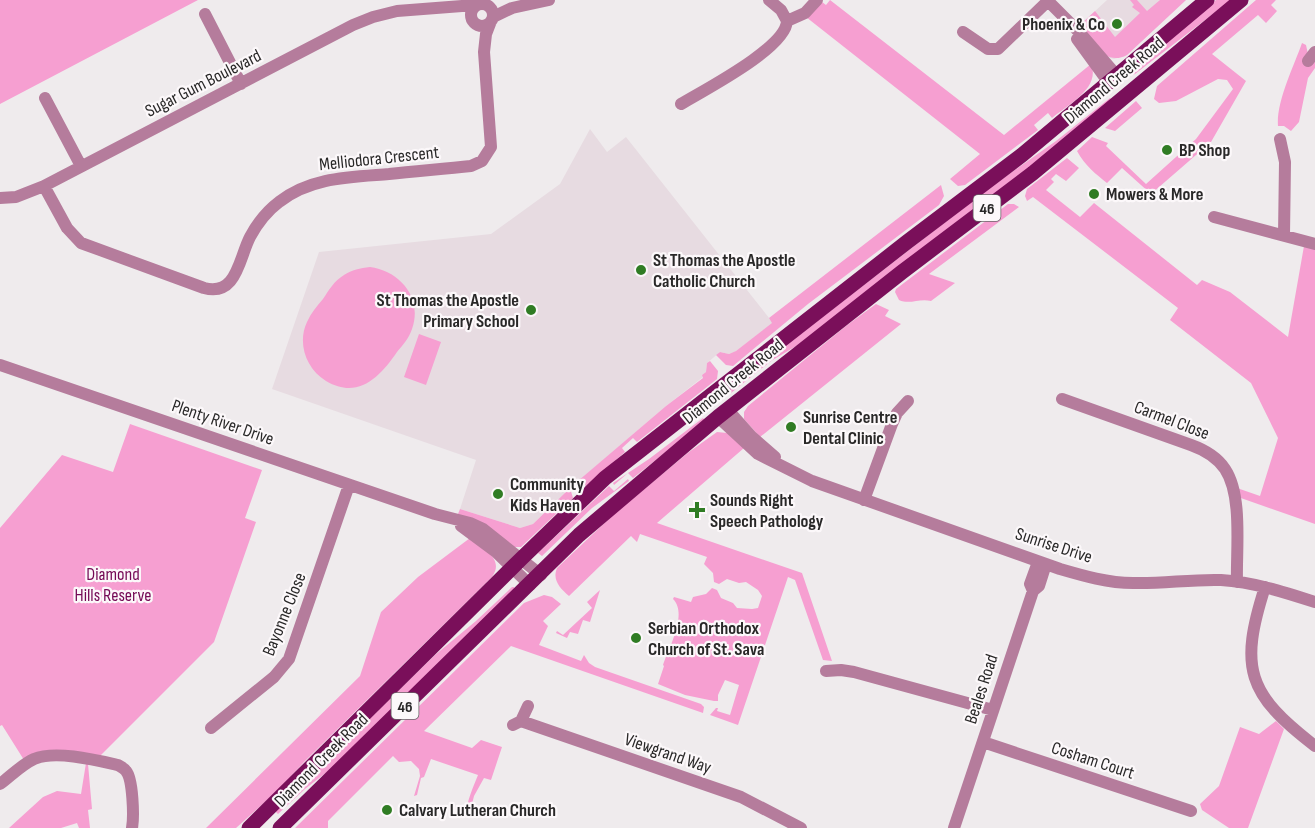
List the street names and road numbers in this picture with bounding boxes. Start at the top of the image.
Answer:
street label: Diamond Creek Road [1060,32,1169,128]
street label: Sugar Gum Boulevard [142,45,265,122]
street label: Melliodora Crescent [318,142,441,175]
road number: 46 [974,195,1000,221]
street label: Diamond Creek Road [679,334,788,429]
street label: Plenty River Drive [169,395,277,450]
street label: Carmel Close [1131,397,1212,444]
street label: Sunrise Drive [1013,523,1095,568]
street label: Bayonne Close [258,570,311,659]
street label: Beales Road [960,652,1003,727]
road number: 46 [392,693,418,719]
street label: Diamond Creek Road [270,709,373,812]
street label: Viewgrand Way [622,729,714,778]
street label: Cosham Court [1049,737,1137,784]

